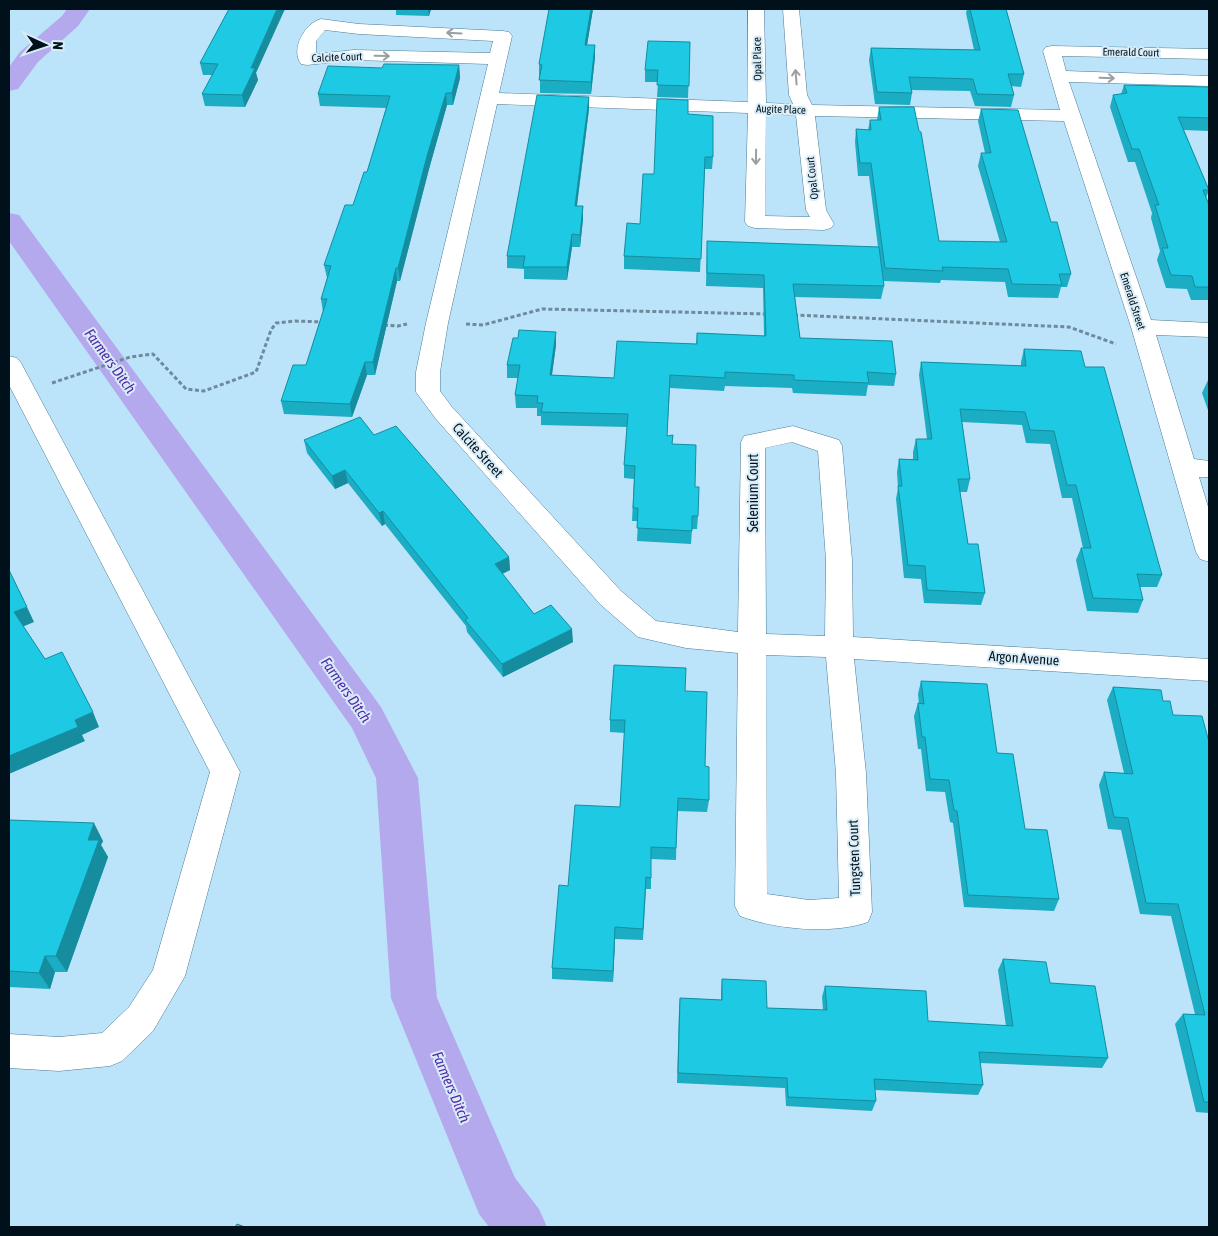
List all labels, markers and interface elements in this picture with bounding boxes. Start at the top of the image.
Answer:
north arrow [20,20,70,70]
one-way arrow [447,29,463,38]
street label: Opal Place [751,37,763,81]
text: N [50,41,66,50]
street label: Emerald Court [1102,46,1160,58]
street label: Calcite Court [311,50,363,64]
one-way arrow [374,51,390,61]
one-way arrow [792,70,801,86]
one-way arrow [1099,73,1115,82]
street label: Augite Place [756,102,806,116]
one-way arrow [751,148,761,165]
street label: Opal Court [804,156,820,200]
street label: Emerald Street [1118,271,1148,331]
water label: Farmers Ditch [81,325,139,396]
street label: Calcite Street [449,420,507,480]
street label: Selenium Court [745,454,761,532]
street label: Argon Avenue [988,648,1060,668]
water label: Farmers Ditch [318,654,375,725]
street label: Tungsten Court [845,819,863,897]
water label: Farmers Ditch [429,1049,474,1125]

